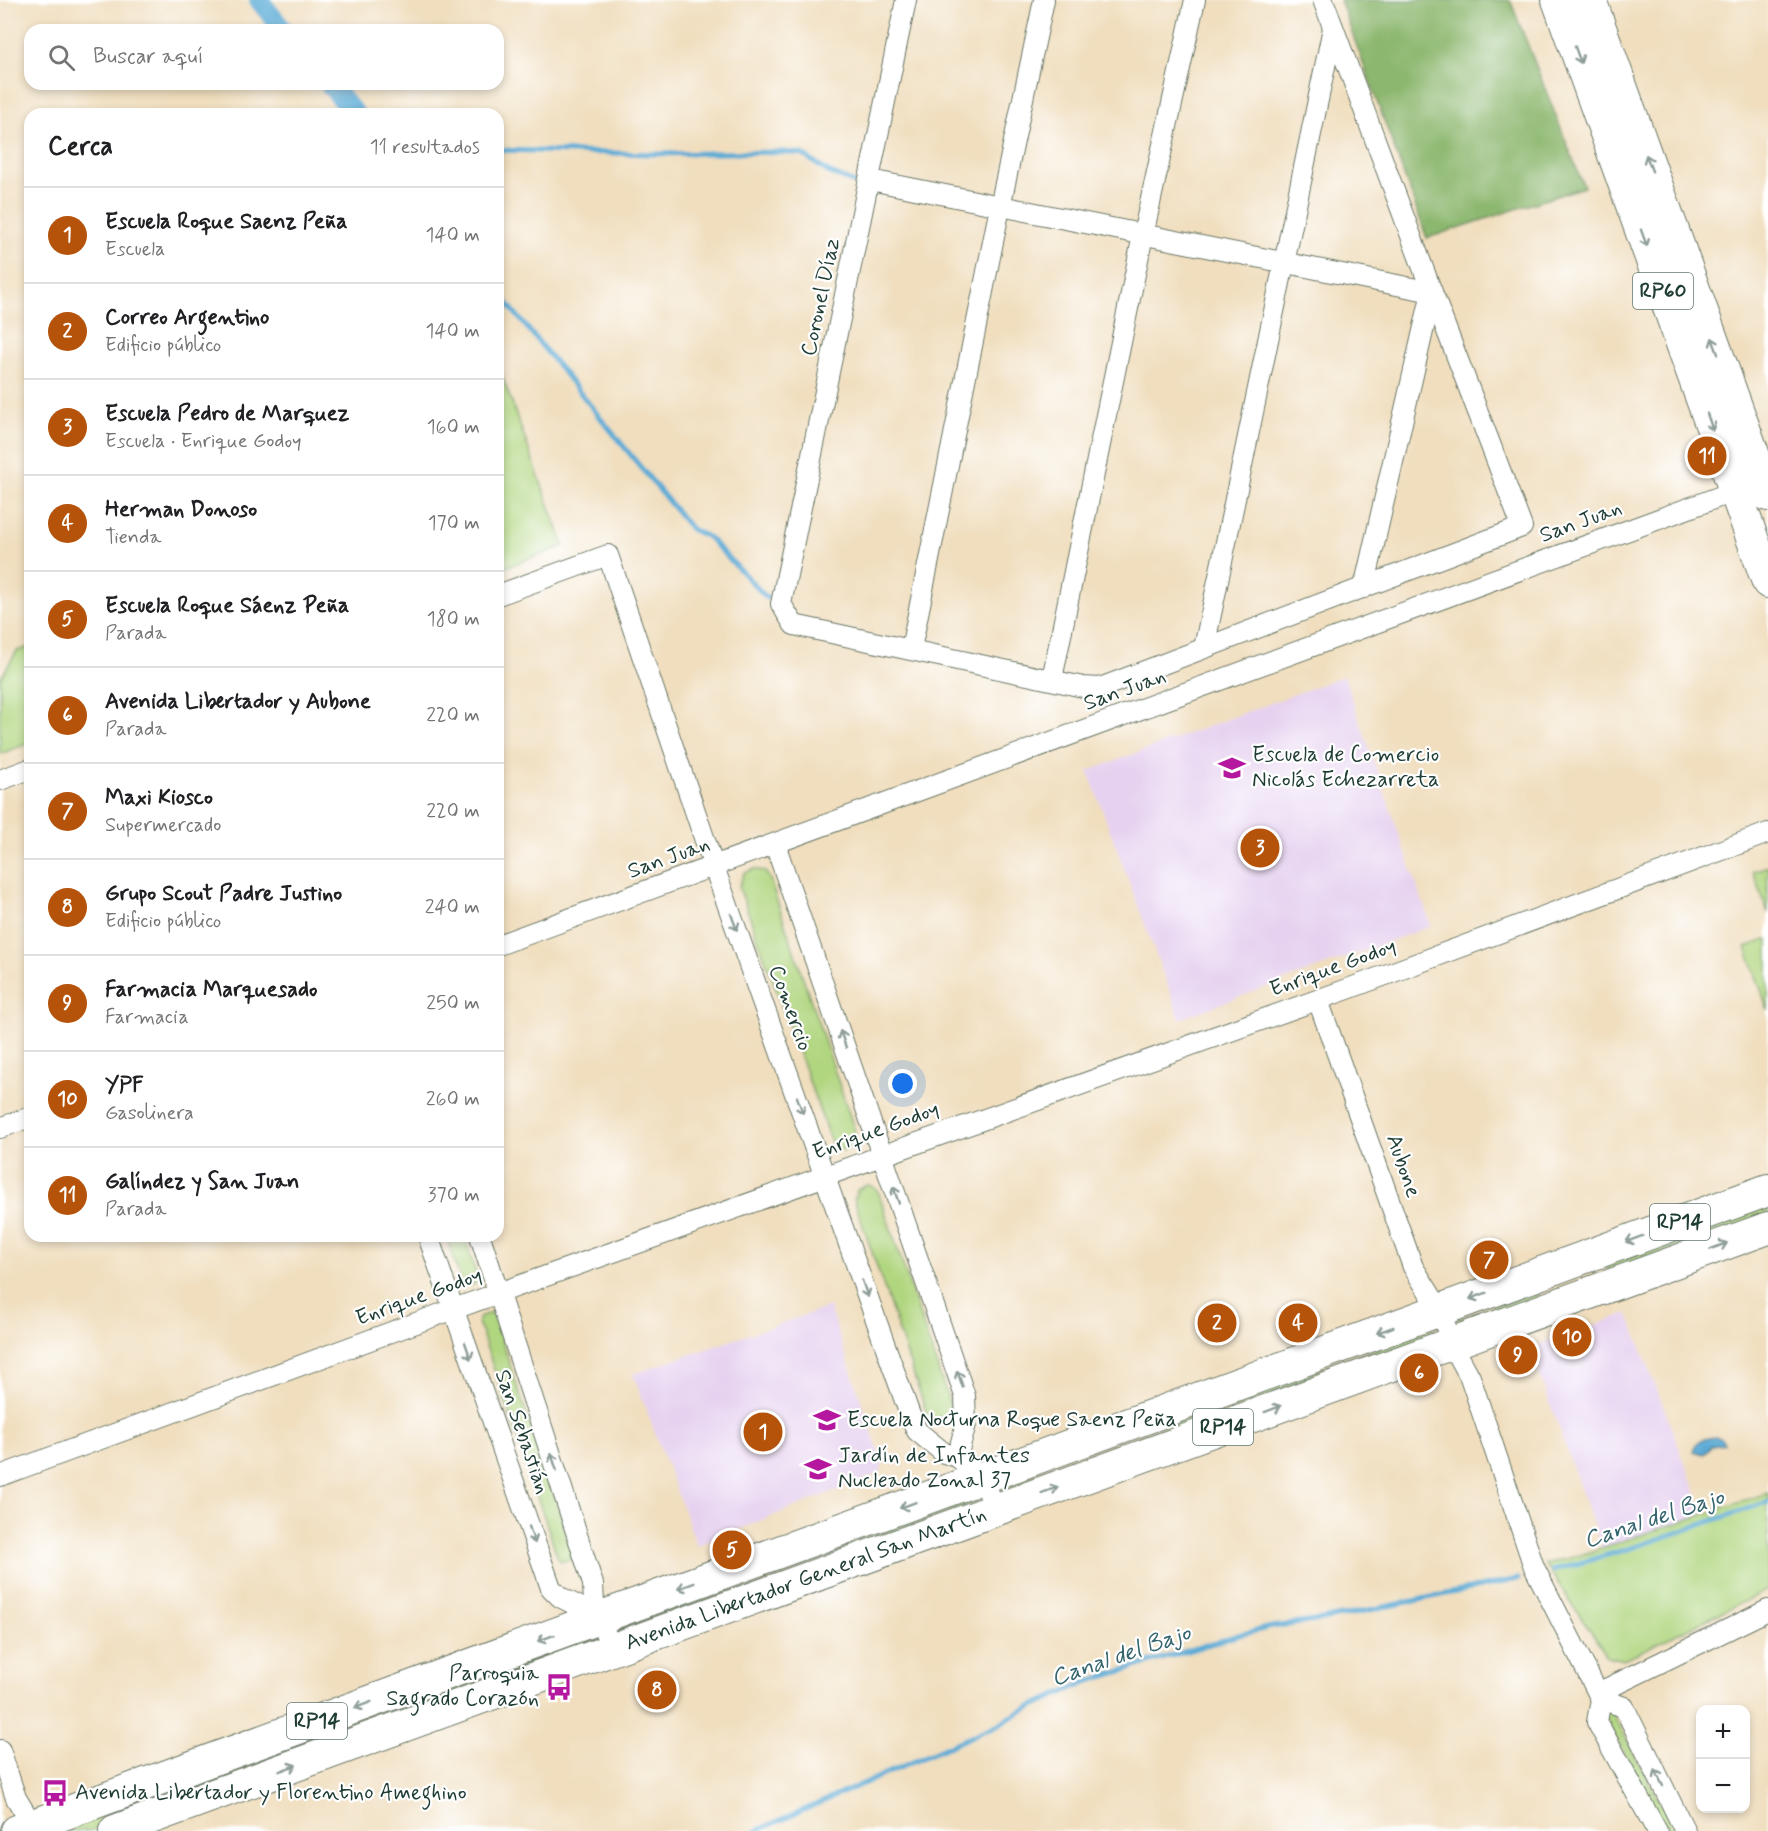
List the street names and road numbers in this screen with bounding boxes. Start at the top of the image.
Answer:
street label: Coronel Díaz [795,235,847,359]
road number: RP60 [1633,273,1693,309]
street label: San Juan [1536,494,1626,550]
street label: San Juan [1080,662,1170,718]
street label: San Juan [624,830,714,886]
street label: Enrique Godoy [1266,932,1400,1004]
street label: Comercio [762,961,818,1055]
street label: Enrique Godoy [809,1095,943,1167]
street label: Aubone [1379,1131,1427,1201]
road number: RP14 [1650,1204,1710,1240]
street label: Enrique Godoy [352,1261,486,1333]
street label: San Sebastián [488,1366,556,1498]
road number: RP14 [1193,1409,1253,1445]
street label: Avenida Libertador General San Martín [622,1500,990,1658]
road number: RP14 [287,1703,347,1739]

